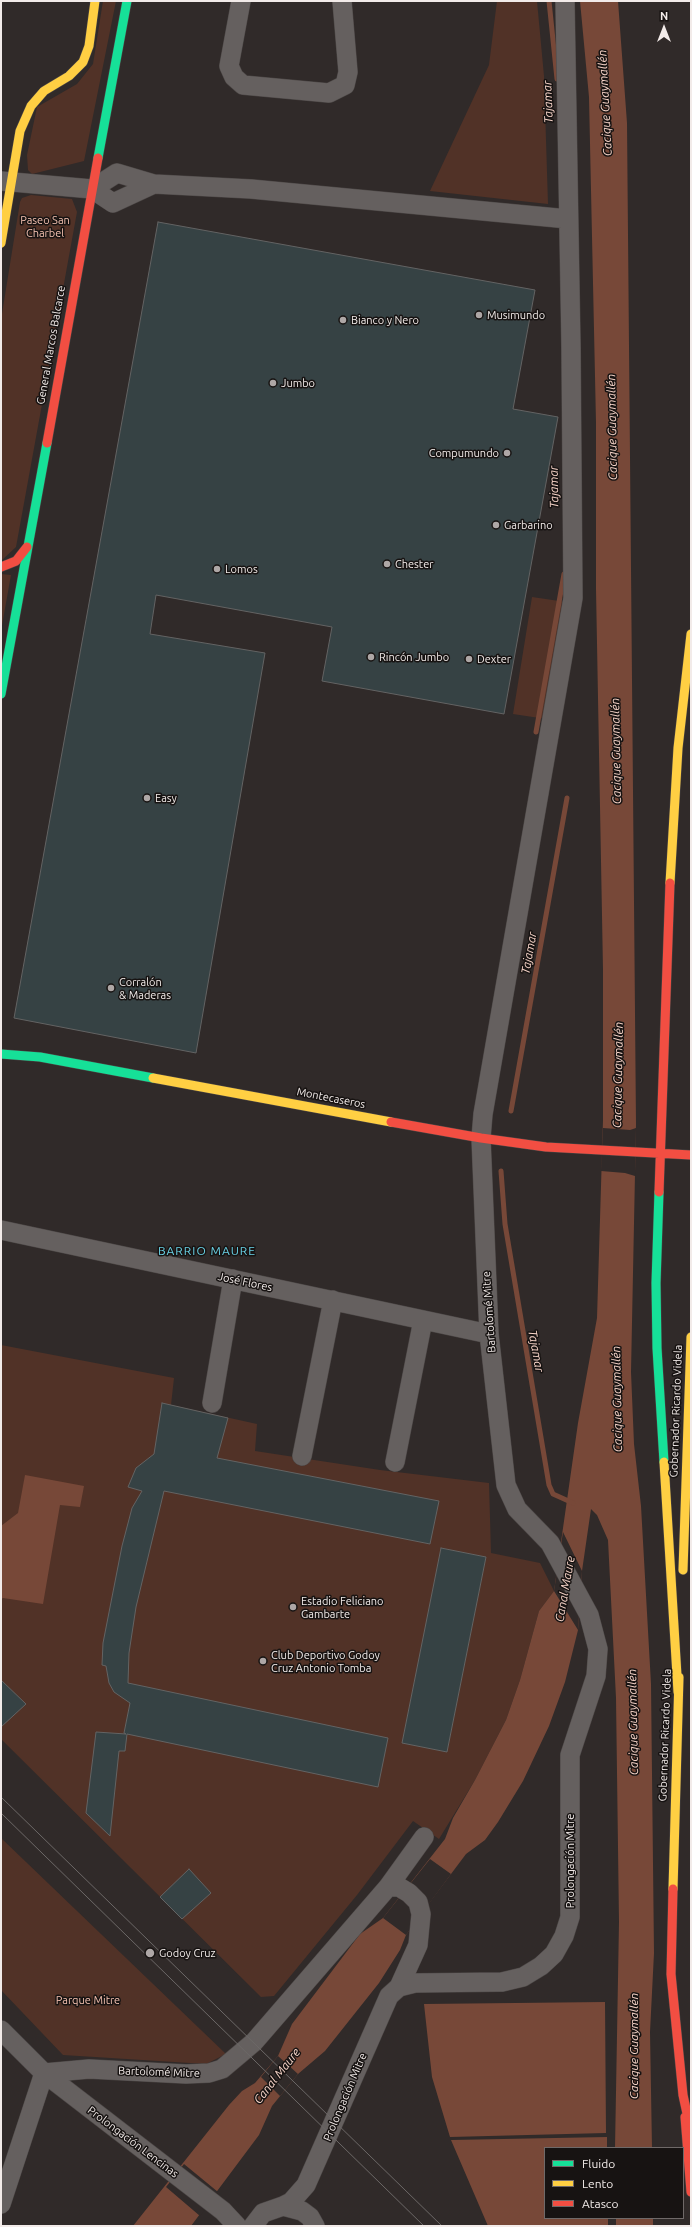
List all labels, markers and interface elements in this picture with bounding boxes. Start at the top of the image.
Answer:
north arrow [644,8,684,48]
text: N [660,10,668,22]
water label: Cacique Guaymallén [595,49,615,157]
water label: Tajamar [540,80,556,124]
park label: Paseo San Charbel [20,213,70,239]
street label: General Marcos Balcarce [34,284,68,406]
place label: Musimundo [487,308,545,322]
marker: Musimundo [474,310,484,320]
place label: Bianco y Nero [351,313,419,327]
marker: Bianco y Nero [338,315,348,325]
water label: Cacique Guaymallén [604,374,620,480]
place label: Jumbo [281,376,315,390]
marker: Jumbo [268,378,278,388]
place label: Compumundo [429,446,499,460]
marker: Compumundo [502,448,512,458]
water label: Tajamar [546,465,562,509]
place label: Garbarino [504,518,553,532]
marker: Garbarino [491,520,501,530]
place label: Chester [395,557,433,571]
marker: Chester [382,559,392,569]
place label: Lomos [225,562,258,576]
marker: Lomos [212,564,222,574]
place label: Rincón Jumbo [379,650,449,664]
marker: Rincón Jumbo [366,652,376,662]
place label: Dexter [477,652,511,666]
marker: Dexter [464,654,474,664]
water label: Cacique Guaymallén [608,698,624,804]
place label: Easy [155,791,177,805]
marker: Easy [142,793,152,803]
water label: Tajamar [518,931,540,975]
place label: Corralón & Maderas [119,975,171,1001]
marker: Corralón & Maderas [106,983,116,993]
water label: Cacique Guaymallén [610,1022,626,1128]
street label: Montecaseros [296,1085,366,1111]
district label: BARRIO MAURE [158,1244,256,1258]
street label: José Flores [217,1270,273,1294]
street label: Bartolomé Mitre [480,1271,498,1353]
water label: Tajamar [525,1329,547,1373]
street label: Gobernador Ricardo Videla [667,1344,685,1478]
water label: Cacique Guaymallén [609,1346,625,1452]
water label: Canal Maure [552,1555,578,1623]
place label: Estadio Feliciano Gambarte [301,1594,384,1620]
marker: Estadio Feliciano Gambarte [288,1602,298,1612]
place label: Club Deportivo Godoy Cruz Antonio Tomba [271,1648,380,1674]
marker: Club Deportivo Godoy Cruz Antonio Tomba [258,1656,268,1666]
street label: Gobernador Ricardo Videla [656,1668,674,1802]
water label: Cacique Guaymallén [625,1669,641,1775]
street label: Prolongación Mitre [563,1814,577,1908]
place label: Godoy Cruz [159,1946,216,1960]
marker: Godoy Cruz [144,1947,156,1959]
park label: Parque Mitre [56,1993,120,2007]
water label: Cacique Guaymallén [627,1993,641,2099]
water label: Canal Maure [251,2045,303,2107]
street label: Prolongación Mitre [320,2051,370,2143]
street label: Bartolomé Mitre [118,2064,200,2080]
street label: Prolongación Lencinas [85,2104,181,2180]
legend [544,2147,684,2219]
text: Fluido [582,2157,615,2170]
text: Lento [582,2177,613,2190]
text: Atasco [582,2197,618,2210]

